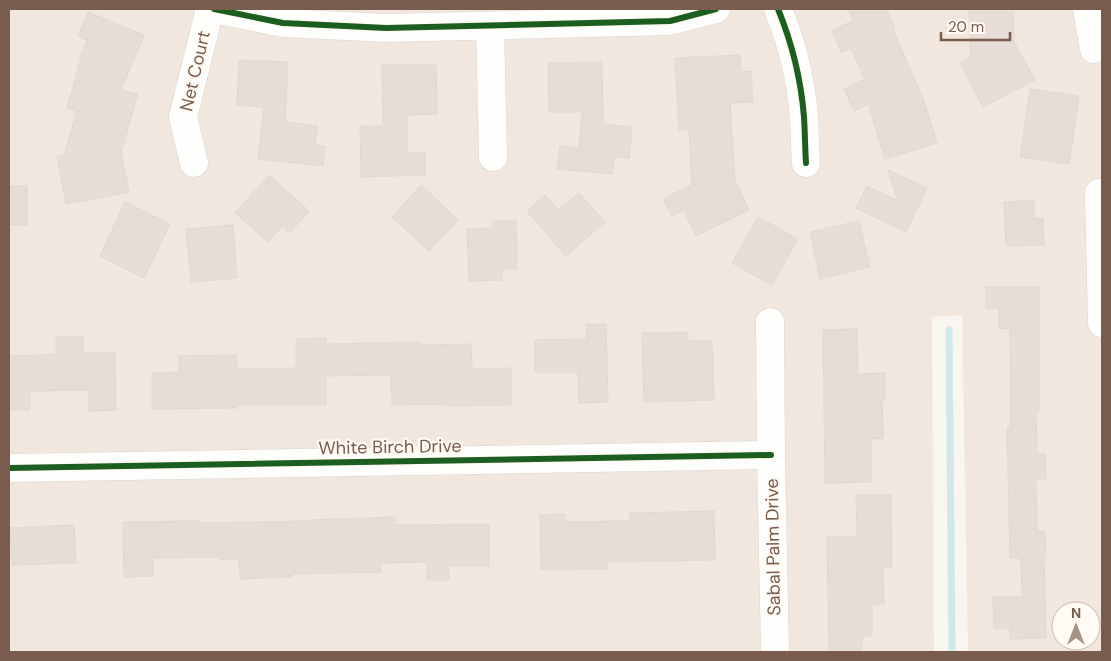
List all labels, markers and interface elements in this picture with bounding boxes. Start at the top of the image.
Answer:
scale bar [941,10,1010,42]
text: 20 m [948,17,984,37]
street label: Net Court [174,28,216,114]
street label: White Birch Drive [318,434,462,460]
street label: Sabal Palm Drive [760,478,786,616]
north arrow [1051,601,1101,651]
text: N [1071,604,1081,622]

